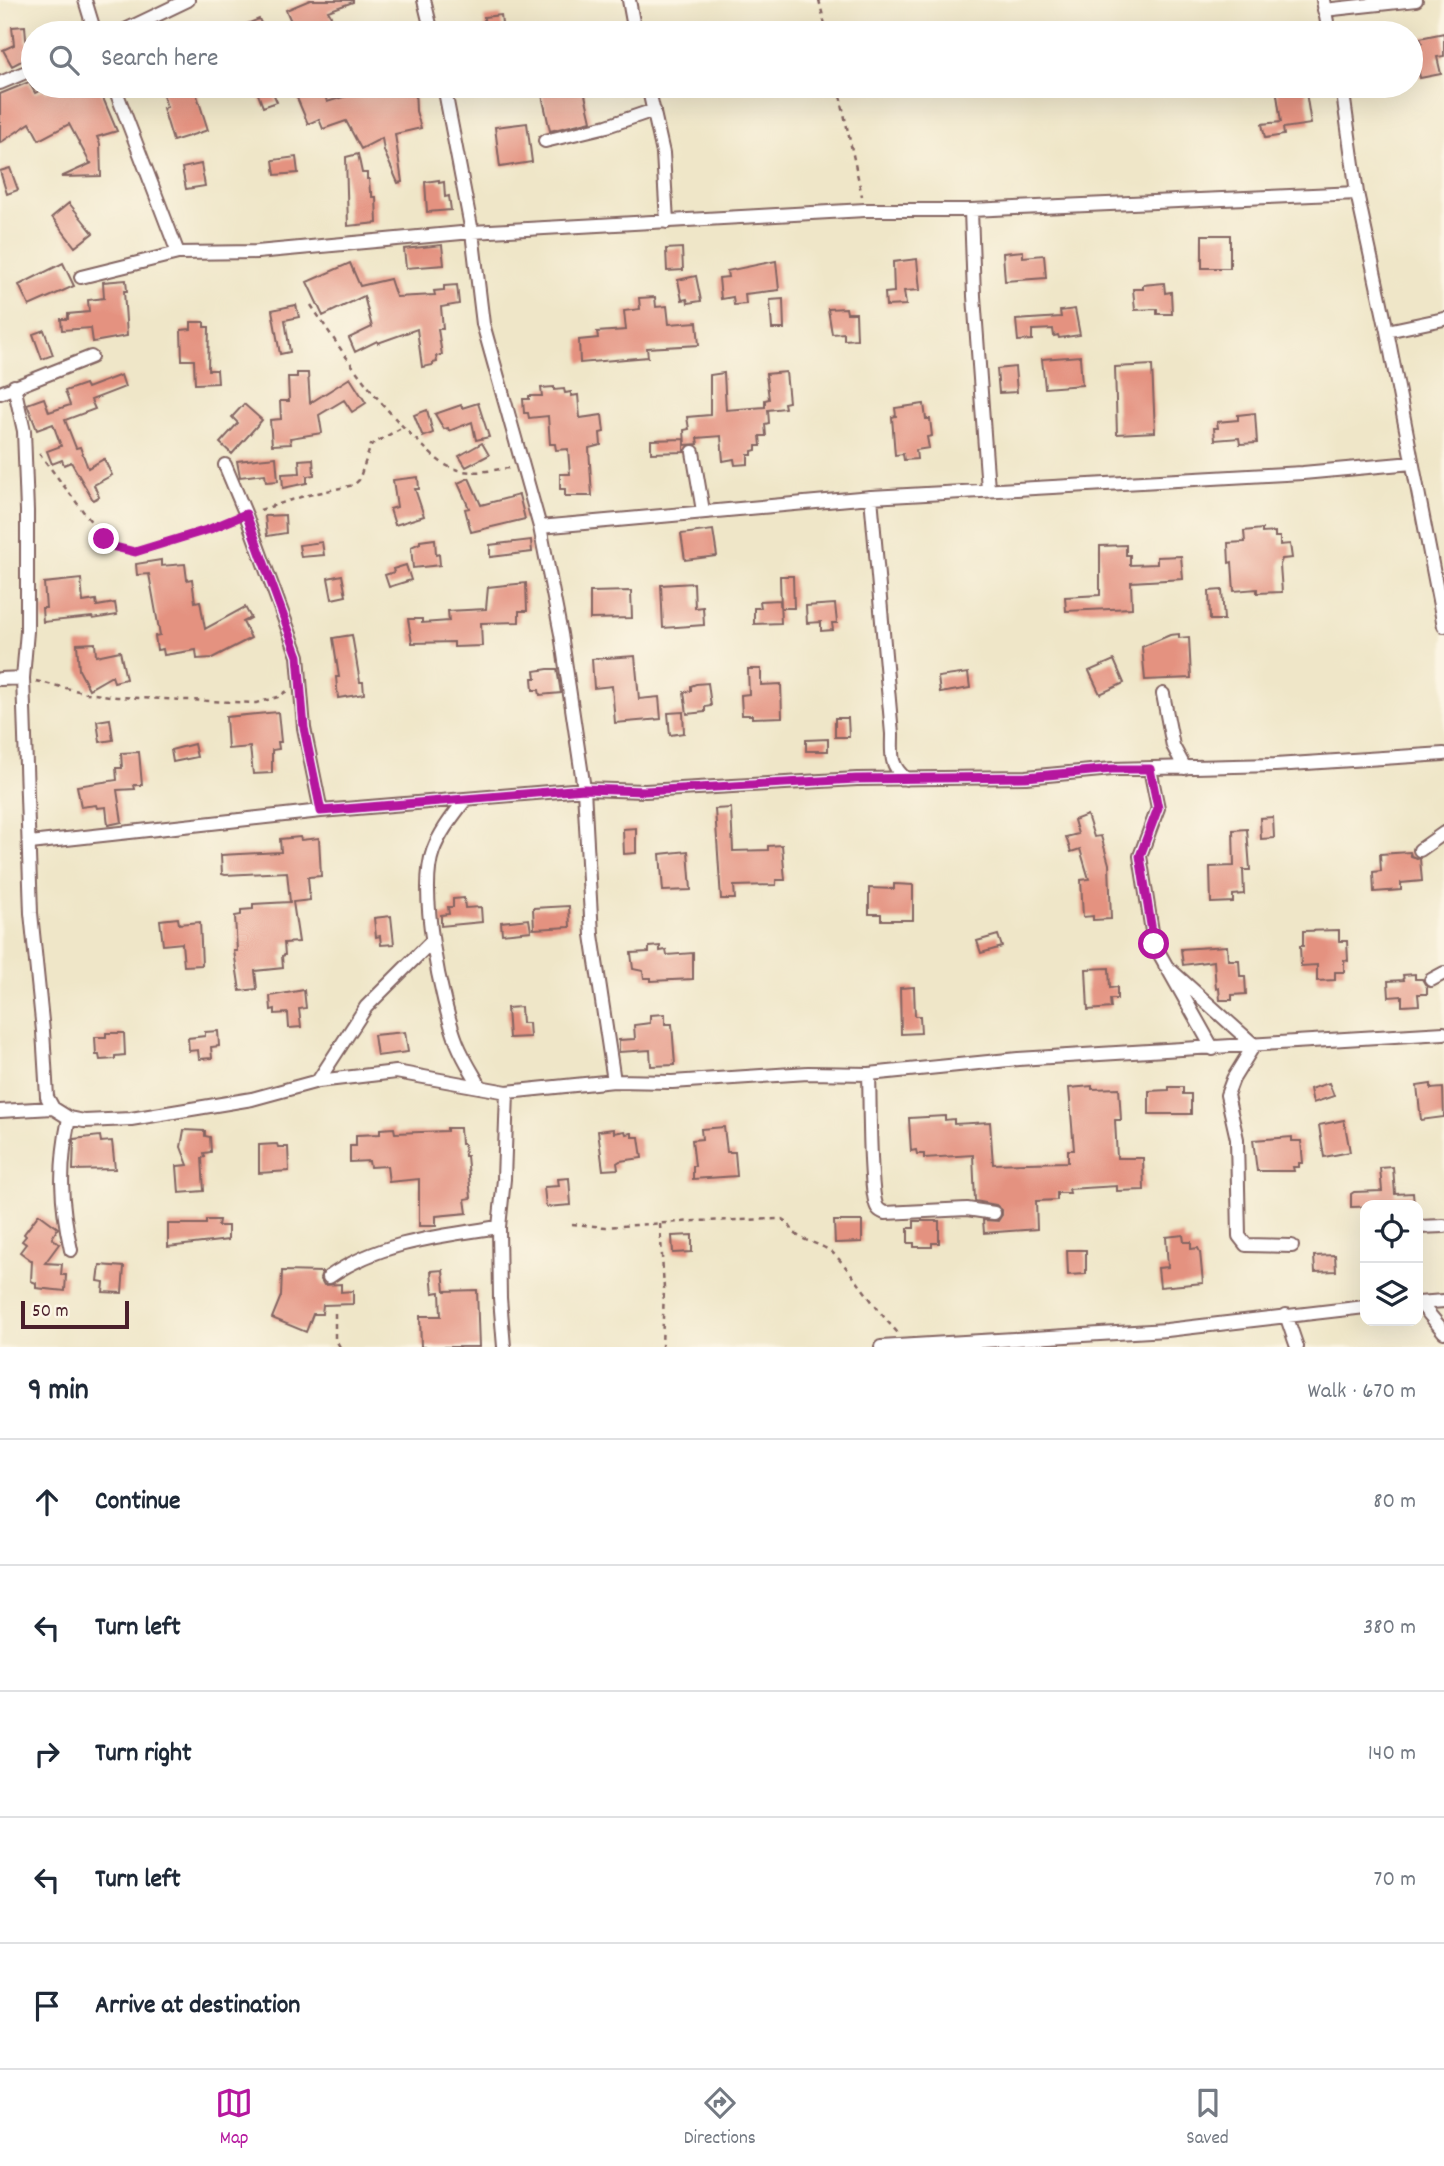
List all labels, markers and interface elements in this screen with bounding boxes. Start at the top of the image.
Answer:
search box [21,21,1423,98]
icon: search [45,41,83,79]
text: Search here [101,41,219,78]
route end [88,523,119,554]
route start [1138,928,1169,959]
map controls [1360,1200,1423,1326]
button: locate [1360,1200,1423,1263]
button: layers [1360,1263,1423,1326]
scale bar [21,1298,130,1330]
text: 50 m [32,1299,69,1326]
text: 9 min [28,1371,89,1414]
text: Walk · 670 m [1308,1376,1416,1409]
icon: ahead [28,1483,66,1521]
text: Continue [95,1484,180,1521]
text: 80 m [1373,1486,1416,1519]
icon: left [28,1609,66,1647]
text: Turn left [95,1610,181,1647]
text: 380 m [1363,1612,1416,1645]
icon: right [28,1735,66,1773]
text: Turn right [95,1736,192,1773]
text: 140 m [1368,1738,1416,1771]
icon: left [28,1861,66,1899]
text: Turn left [95,1862,181,1899]
text: 70 m [1374,1864,1416,1897]
icon: arrive [28,1987,66,2025]
text: Arrive at destination [95,1988,300,2025]
tab: Map [215,2084,253,2153]
tab: Directions [684,2084,756,2153]
tab: Saved [1186,2084,1229,2153]

